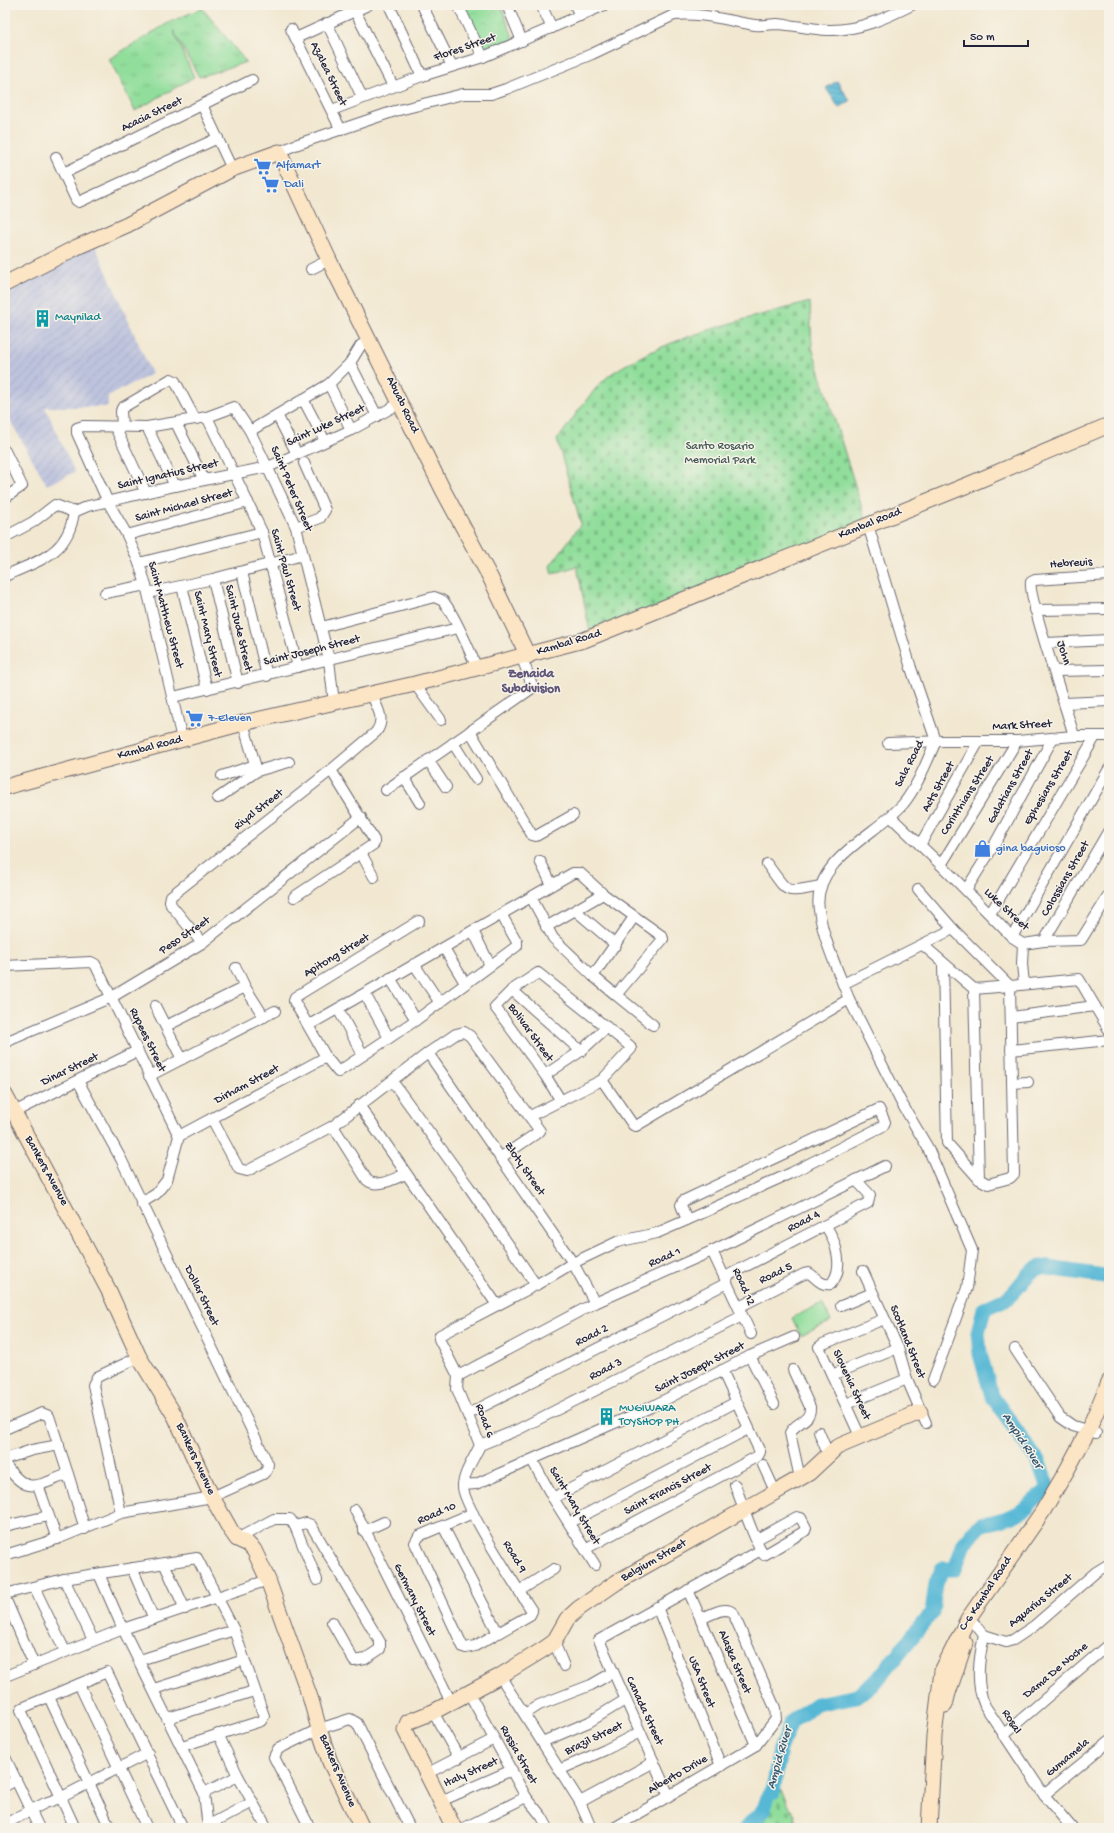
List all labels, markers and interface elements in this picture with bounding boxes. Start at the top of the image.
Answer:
scale bar [964,22,1028,48]
street label: Flores Street [431,30,499,65]
text: 50 m [970,31,995,45]
street label: Azalea Street [307,40,350,109]
street label: Acacia Street [119,94,186,136]
supermarket icon: Alfamart [253,156,273,176]
place label: Alfamart [276,159,321,173]
supermarket icon: Dali [261,175,281,195]
place label: Dali [283,178,304,192]
building icon: Maynilad [32,308,52,328]
place label: Maynilad [55,311,102,325]
street label: Abuab Road [382,374,422,436]
street label: Saint Luke Street [285,401,368,450]
park label: Santo Rosario Memorial Park [684,440,757,468]
street label: Saint Peter Street [267,444,316,535]
street label: Saint Ignatius Street [116,456,221,493]
street label: Saint Michael Street [134,486,235,526]
street label: Kambal Road [837,505,904,543]
street label: Saint Paul Street [267,527,304,614]
street label: Hebreuis [1049,555,1093,572]
street label: Saint Matthew Street [144,560,186,671]
street label: Saint Jude Street [221,583,255,674]
street label: Saint Mary Street [190,589,225,680]
street label: Kambal Road [535,626,604,659]
street label: Saint Joseph Street [262,632,363,670]
street label: John [1053,639,1073,667]
district label: Zenaida Subdivision [502,667,561,697]
supermarket icon: 7-Eleven [185,709,205,729]
place label: 7-Eleven [207,712,252,726]
street label: Mark Street [992,717,1053,735]
street label: Kambal Road [116,732,185,763]
street label: Sala Road [892,737,928,790]
street label: Galatians Street [985,747,1038,827]
street label: Ephesians Street [1021,747,1077,828]
street label: Corinthians Street [938,753,999,838]
street label: Acts Street [919,758,959,815]
street label: Riyal Street [231,786,287,834]
street label: Colossians Street [1039,838,1094,919]
shop icon: gina baguioso [973,839,993,859]
place label: gina baguioso [996,842,1066,856]
street label: Luke Street [981,886,1032,935]
street label: Peso Street [156,913,214,959]
street label: Apitong Street [302,930,373,981]
street label: Bolivar Street [504,1000,556,1066]
street label: Rupees Street [125,1006,169,1075]
street label: Dinar Street [38,1050,102,1090]
street label: Dirham Street [211,1062,283,1108]
street label: Bankers Avenue [21,1133,71,1209]
street label: Zloty Street [500,1139,548,1199]
street label: Road 4 [785,1208,823,1236]
street label: Road 1 [647,1245,683,1271]
street label: Road 5 [757,1260,795,1288]
street label: Dollar Street [180,1263,222,1329]
street label: Road 12 [729,1266,758,1308]
street label: Scotland Street [886,1303,928,1382]
street label: Road 2 [573,1322,611,1350]
street label: Saint Joseph Street [653,1339,748,1397]
street label: Slovenia Street [829,1348,874,1423]
street label: Road 3 [587,1356,625,1384]
street label: Road 6 [471,1402,497,1441]
place label: MUGIWARA TOYSHOP PH [618,1402,679,1430]
building icon: MUGIWARA TOYSHOP PH [596,1406,616,1426]
water label: Ampid River [998,1410,1047,1474]
street label: Bankers Avenue [172,1420,218,1498]
street label: Saint Francis Street [622,1461,715,1519]
street label: Saint Mary Street [545,1465,603,1548]
street label: Road 10 [416,1500,459,1528]
street label: Belgium Street [618,1536,690,1586]
street label: Road 9 [499,1538,529,1576]
street label: C-6 Kambal Road [957,1553,1016,1634]
street label: Germany Street [390,1561,439,1640]
street label: Aquarius Street [1006,1570,1077,1631]
street label: Alaska Street [714,1628,754,1697]
street label: Dama De Noche [1020,1639,1092,1703]
street label: USA Street [684,1654,718,1711]
street label: Canada Street [622,1674,666,1749]
street label: Rosal [998,1707,1024,1737]
street label: Brazil Street [562,1719,626,1759]
street label: Russia Street [496,1723,540,1788]
water label: Ampid River [764,1723,797,1791]
street label: Bankers Avenue [315,1732,359,1810]
street label: Gumamela [1043,1736,1093,1780]
street label: Alberto Drive [646,1752,711,1798]
street label: Italy Street [442,1754,501,1791]

